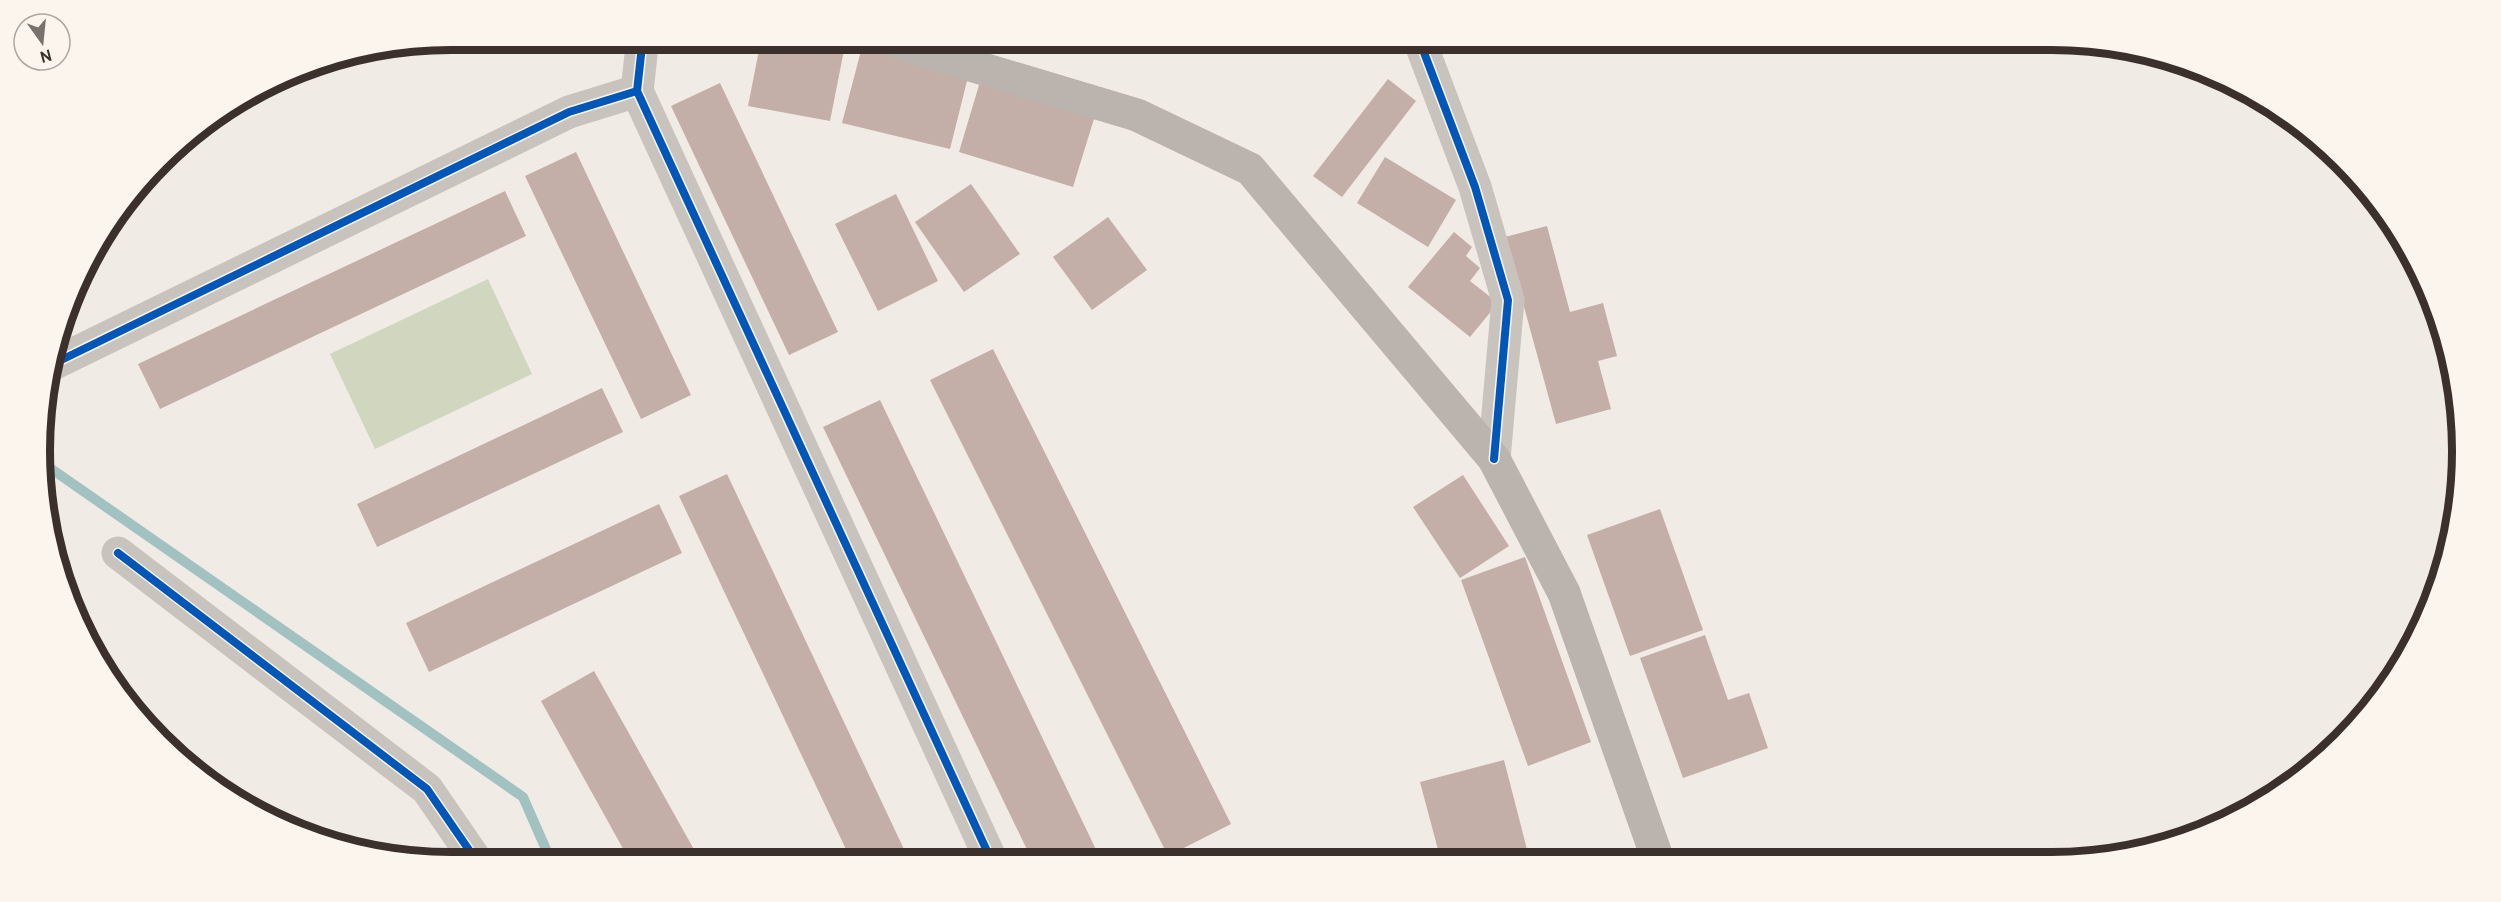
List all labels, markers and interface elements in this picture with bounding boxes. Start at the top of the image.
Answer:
north arrow [12,12,72,72]
text: N [37,43,54,66]

